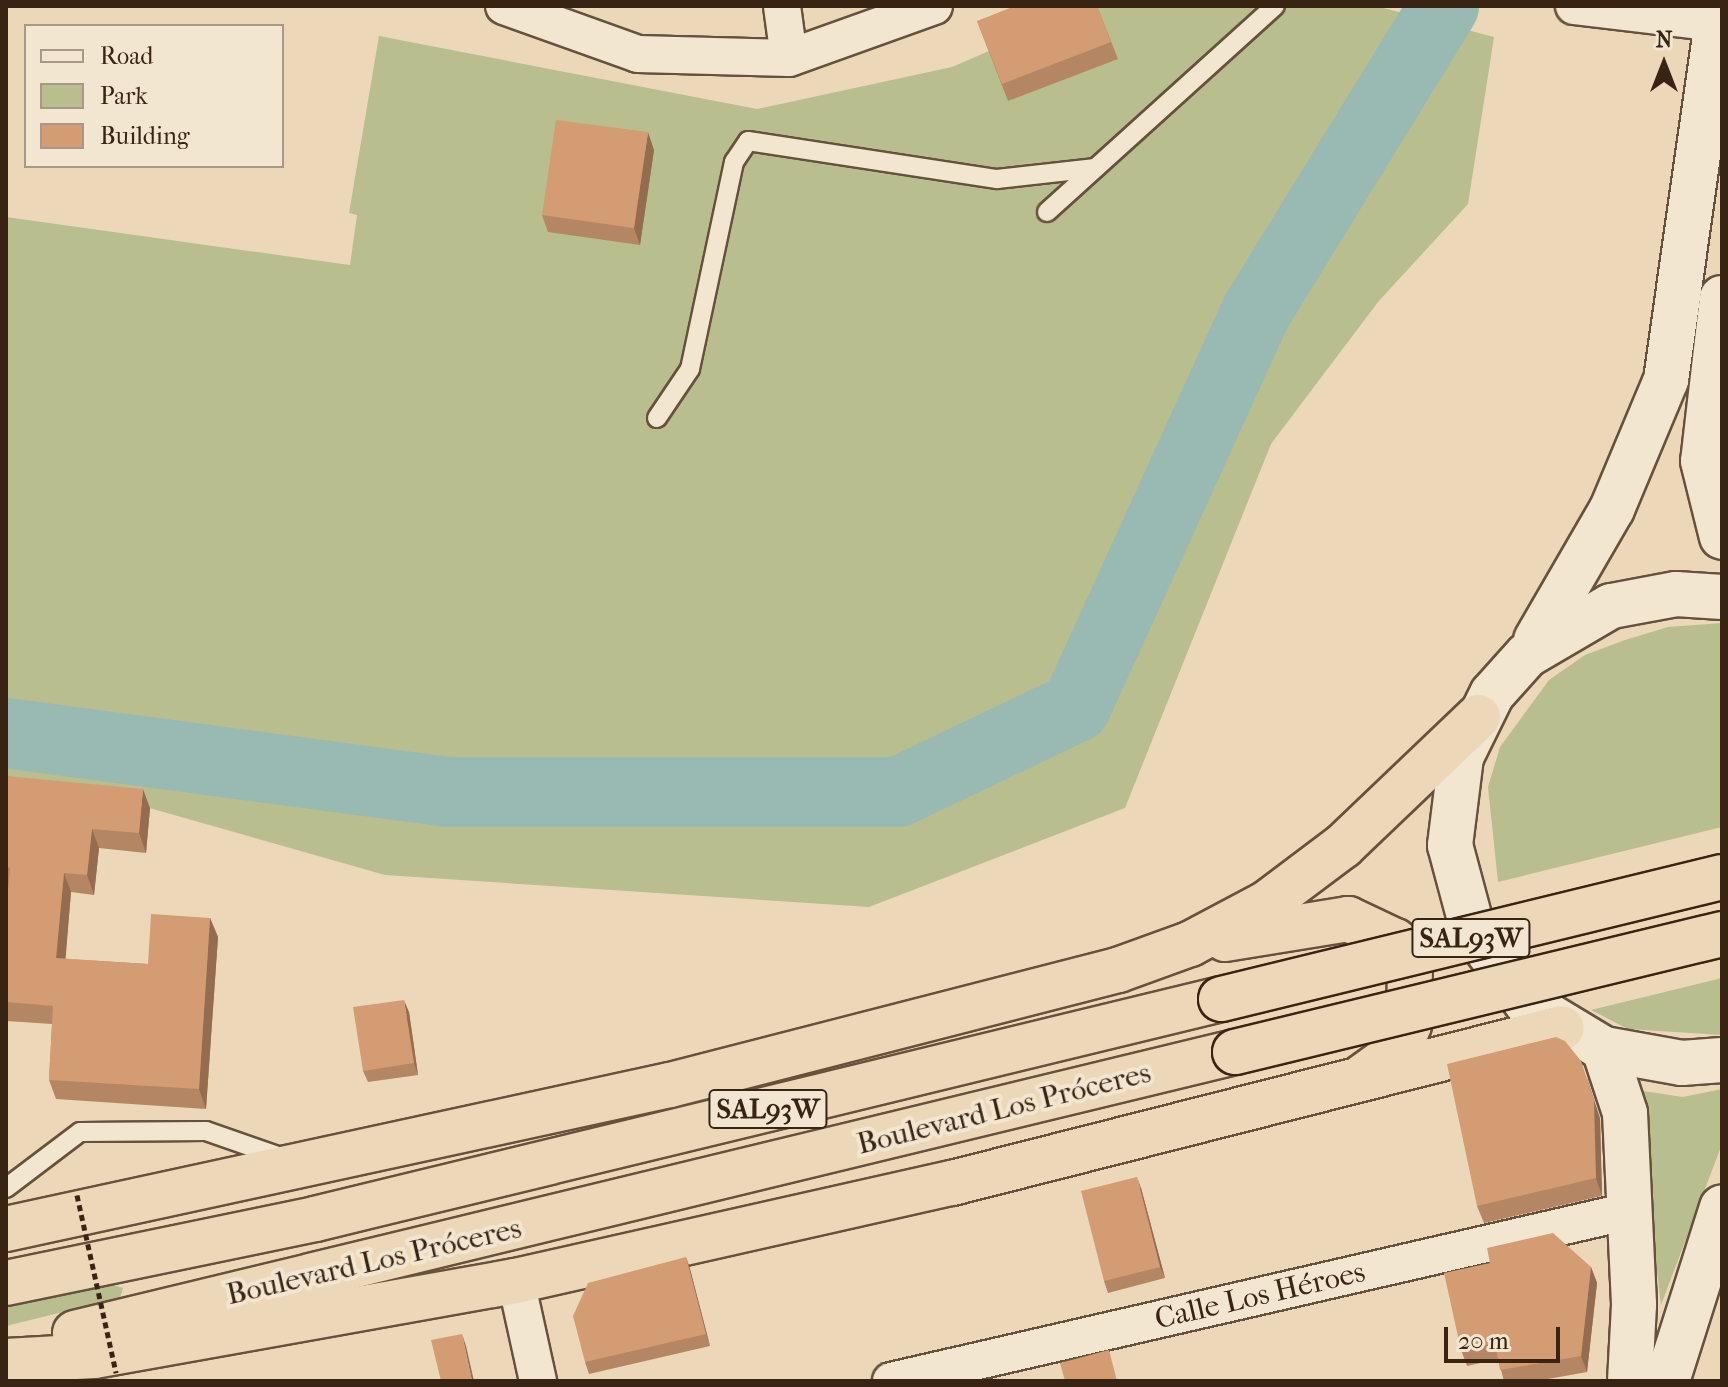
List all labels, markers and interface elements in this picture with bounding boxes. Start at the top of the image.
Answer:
legend [24,24,284,168]
north arrow [1624,24,1704,104]
text: N [1656,27,1672,53]
text: Road [100,42,153,70]
text: Park [100,82,148,110]
text: Building [100,122,190,150]
road number: SAL93W [1411,914,1531,962]
street label: Boulevard Los Próceres [854,1055,1154,1163]
road number: SAL93W [708,1085,828,1133]
street label: Boulevard Los Próceres [223,1211,525,1313]
street label: Calle Los Héroes [1151,1254,1369,1338]
scale bar [1448,1311,1564,1361]
text: 20 m [1458,1327,1509,1355]

